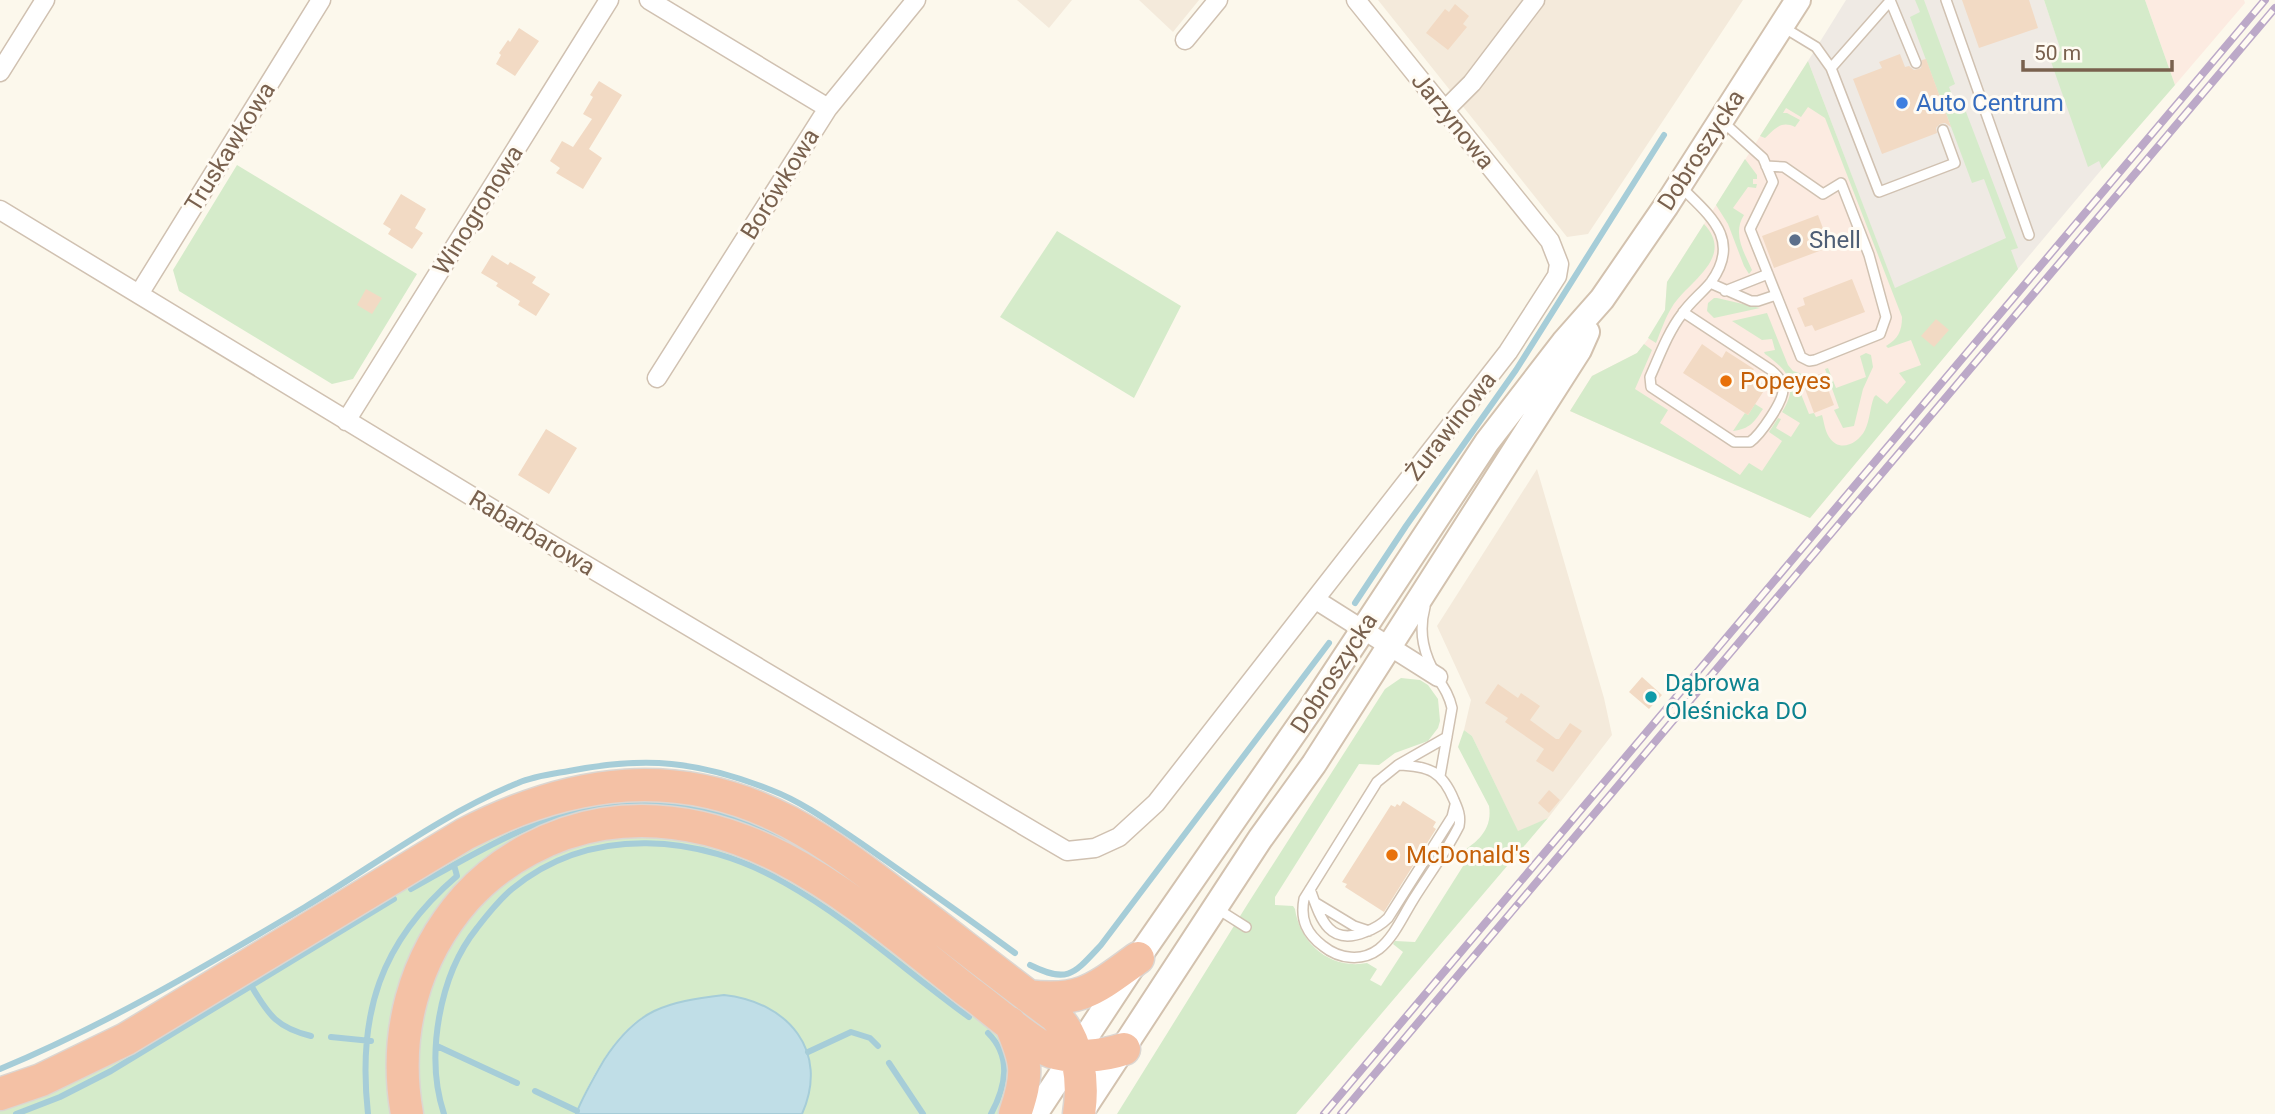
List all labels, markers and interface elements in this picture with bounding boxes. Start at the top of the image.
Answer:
scale bar [2023,28,2172,72]
text: 50 m [2034,41,2081,65]
street label: Jarzynowa [1406,67,1500,175]
street label: Truskawkowa [179,77,281,217]
street label: Dobroszycka [1652,85,1750,215]
place label: Auto Centrum [1916,89,2064,117]
marker: Auto Centrum [1894,95,1910,111]
street label: Borówkowa [735,123,825,245]
street label: Winogronowa [427,140,529,280]
place label: Shell [1809,226,1861,254]
marker: Shell [1787,232,1803,248]
street label: Żurawinowa [1400,366,1502,486]
place label: Popeyes [1740,367,1831,395]
marker: Popeyes [1718,373,1734,389]
street label: Rabarbarowa [464,485,600,581]
street label: Dobroszycka [1285,608,1383,738]
place label: Dąbrowa Oleśnicka DO [1665,669,1808,725]
marker: Dąbrowa Oleśnicka DO [1643,689,1659,705]
place label: McDonald's [1406,841,1530,869]
marker: McDonald's [1384,847,1400,863]

